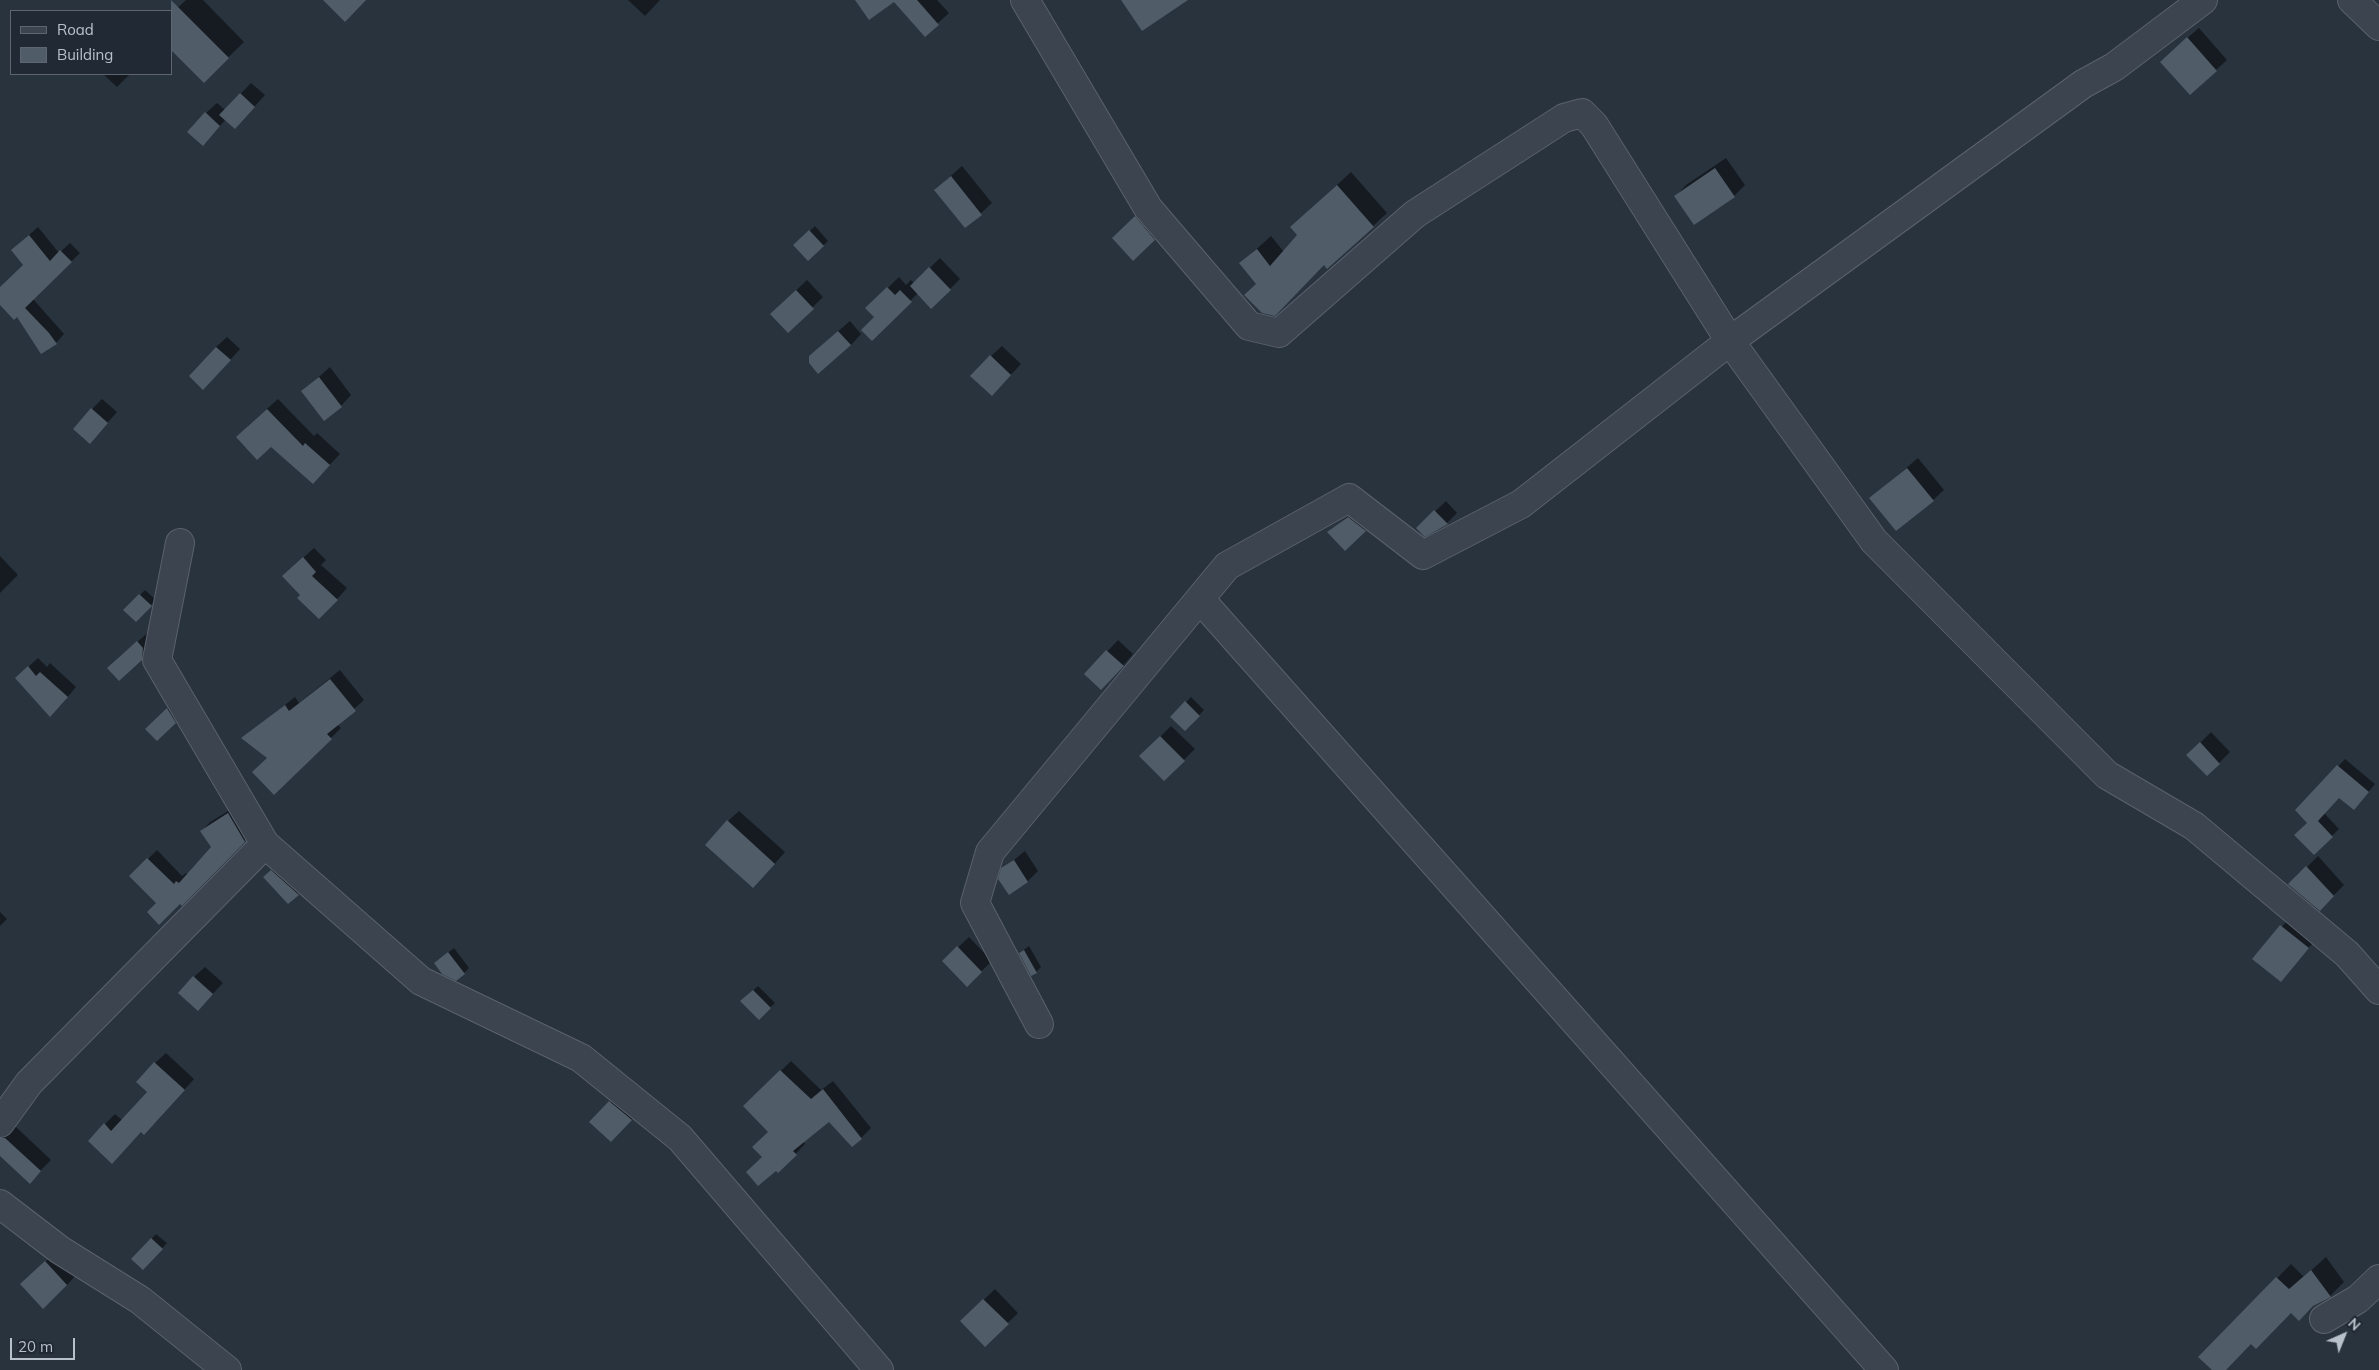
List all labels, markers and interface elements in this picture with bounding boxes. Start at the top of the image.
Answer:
legend [10,10,172,75]
text: Road [57,20,94,39]
text: Building [57,45,113,64]
north arrow [2319,1310,2369,1360]
text: N [2344,1314,2364,1334]
scale bar [12,1328,78,1360]
text: 20 m [18,1337,53,1356]

